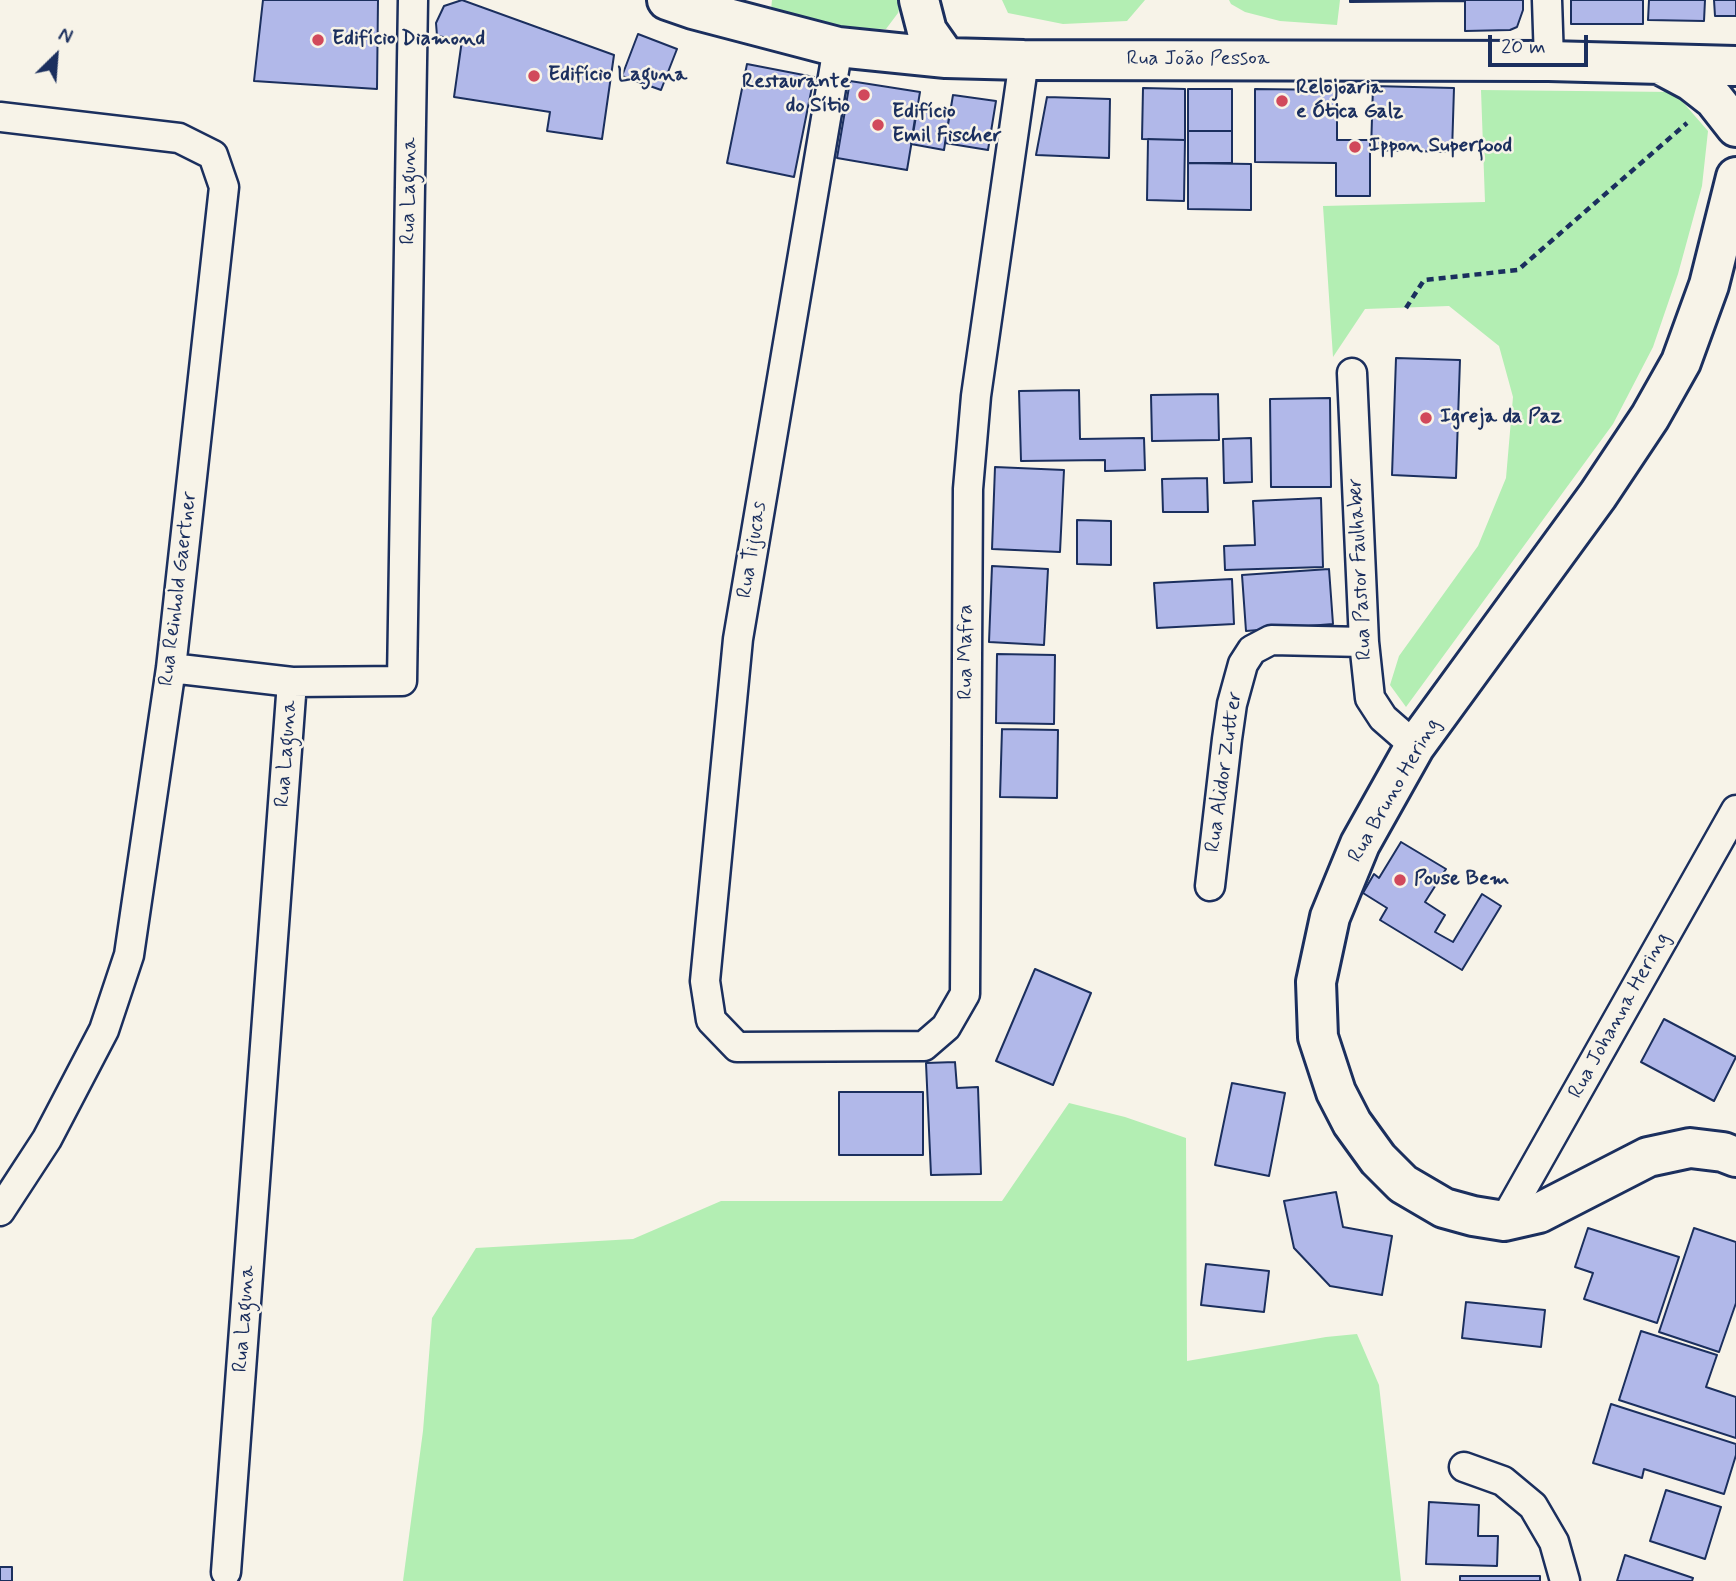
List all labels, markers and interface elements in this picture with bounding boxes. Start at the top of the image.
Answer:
north arrow [21,21,91,91]
scale bar [1491,21,1591,65]
text: N [54,23,76,51]
place label: Edifício Diamond [332,27,485,53]
marker: Edifício Diamond [310,32,326,48]
text: 20 m [1501,33,1546,61]
street label: Rua João Pessoa [1126,47,1270,73]
place label: Edifício Laguna [548,63,687,89]
marker: Edifício Laguna [526,68,542,84]
place label: Restaurante do Sítio [742,70,850,120]
place label: Relojoaria e Ótica Galz [1296,76,1403,126]
marker: Restaurante do Sítio [856,87,872,103]
marker: Relojoaria e Ótica Galz [1274,93,1290,109]
place label: Edifício Emil Fischer [892,100,1002,150]
marker: Edifício Emil Fischer [870,117,886,133]
place label: Ippon Superfood [1369,134,1512,160]
street label: Rua Laguna [396,137,424,245]
marker: Ippon Superfood [1347,139,1363,155]
place label: Igreja da Paz [1440,405,1562,431]
marker: Igreja da Paz [1418,410,1434,426]
street label: Rua Pastor Faulhaber [1344,477,1378,661]
street label: Rua Reinhold Gaertner [155,490,203,688]
street label: Rua Tijucas [733,500,773,600]
street label: Rua Mafra [954,604,980,700]
street label: Rua Alidor Zutter [1201,690,1249,854]
street label: Rua Laguna [271,700,303,808]
street label: Rua Bruno Hering [1343,714,1447,868]
place label: Pouse Bem [1414,867,1509,893]
marker: Pouse Bem [1392,872,1408,888]
street label: Rua Johanna Hering [1564,929,1676,1103]
street label: Rua Laguna [229,1265,261,1373]

